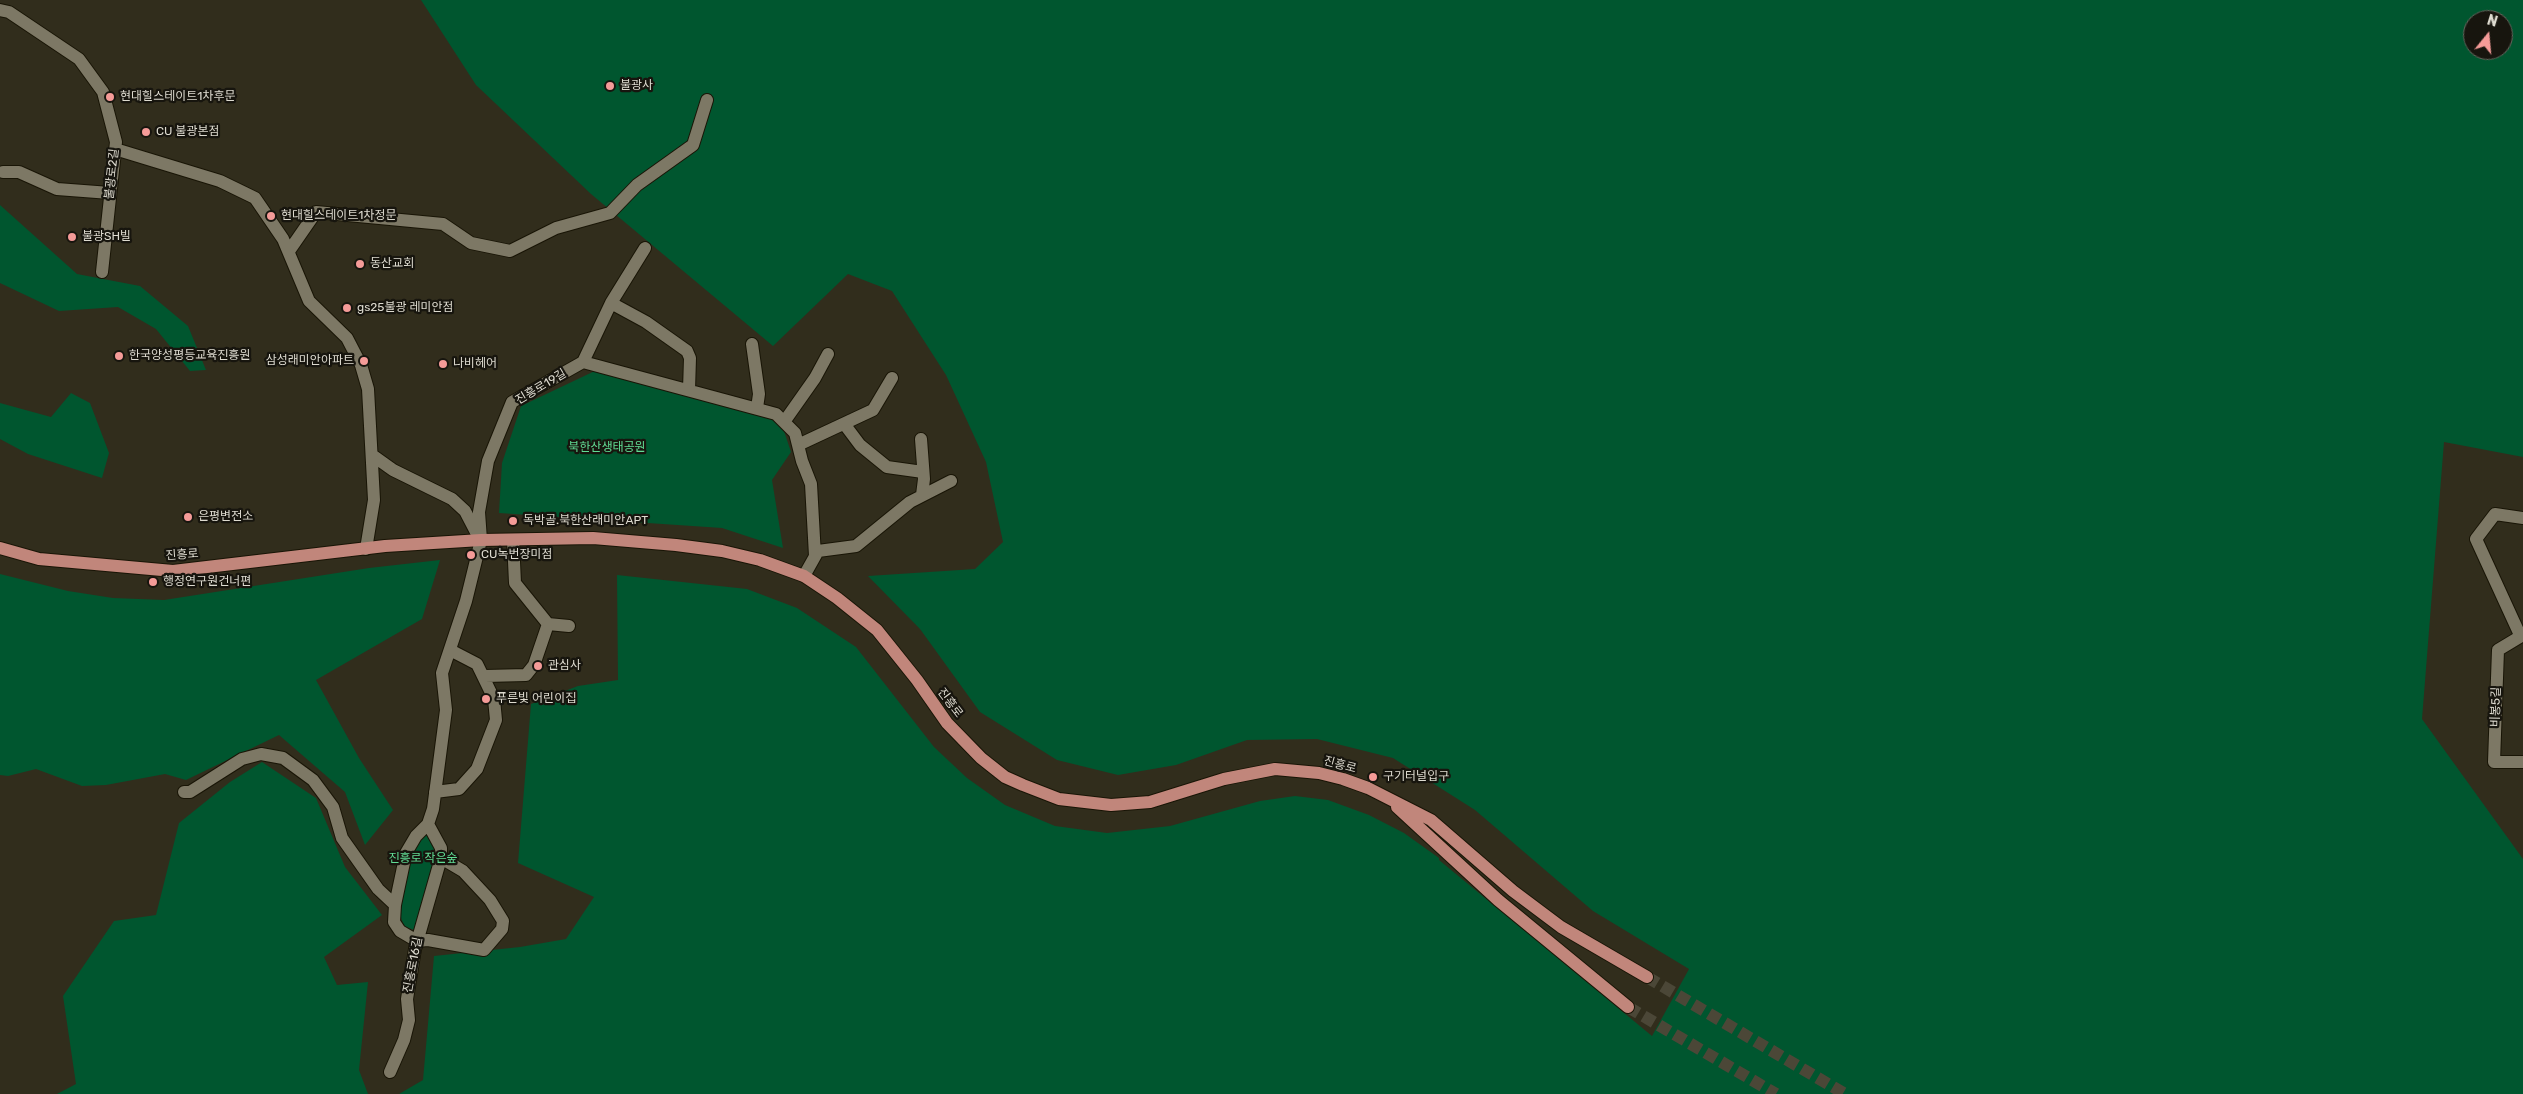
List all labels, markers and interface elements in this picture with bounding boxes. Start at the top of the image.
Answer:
north arrow [2463,10,2513,60]
text: N [2485,12,2500,31]
place label: 불광사 [620,79,653,93]
marker: 불광사 [604,80,616,92]
place label: 현대힐스테이트1차후문 [120,90,236,104]
marker: 현대힐스테이트1차후문 [104,91,116,103]
place label: CU 불광본점 [156,125,220,139]
marker: CU 불광본점 [140,126,152,138]
street label: 불광로2길 [102,148,122,200]
place label: 현대힐스테이트1차정문 [281,209,397,223]
marker: 현대힐스테이트1차정문 [265,210,277,222]
place label: 불광SH빌 [82,230,131,244]
marker: 불광SH빌 [66,231,78,243]
place label: 동산교회 [370,257,414,271]
marker: 동산교회 [354,258,366,270]
place label: gs25불광 레미안점 [357,301,454,315]
marker: gs25불광 레미안점 [341,302,353,314]
place label: 한국양성평등교육진흥원 [129,349,250,363]
marker: 한국양성평등교육진흥원 [113,350,125,362]
place label: 삼성래미안아파트 [266,354,354,368]
marker: 삼성래미안아파트 [358,355,370,367]
place label: 나비헤어 [453,357,497,371]
marker: 나비헤어 [437,358,449,370]
street label: 진흥로19길 [513,366,569,408]
park label: 북한산생태공원 [568,441,646,455]
place label: 은평변전소 [198,510,253,524]
marker: 은평변전소 [182,511,194,523]
place label: 독박골.북한산래미안APT [523,514,648,528]
marker: 독박골.북한산래미안APT [507,515,519,527]
street label: 진흥로 [165,547,199,563]
place label: CU녹번장미점 [481,548,553,562]
marker: CU녹번장미점 [465,549,477,561]
place label: 행정연구원건너편 [163,575,251,589]
marker: 행정연구원건너편 [147,576,159,588]
place label: 관심사 [548,659,581,673]
marker: 관심사 [532,660,544,672]
street label: 진흥로 [934,685,966,721]
street label: 비봉5길 [2488,687,2504,727]
place label: 푸른빛 어린이집 [496,692,576,706]
marker: 푸른빛 어린이집 [480,693,492,705]
street label: 진흥로 [1322,754,1358,776]
place label: 구기터널입구 [1383,770,1449,784]
marker: 구기터널입구 [1367,771,1379,783]
park label: 진흥로 작은숲 [388,852,458,866]
street label: 진흥로16길 [401,936,425,994]

